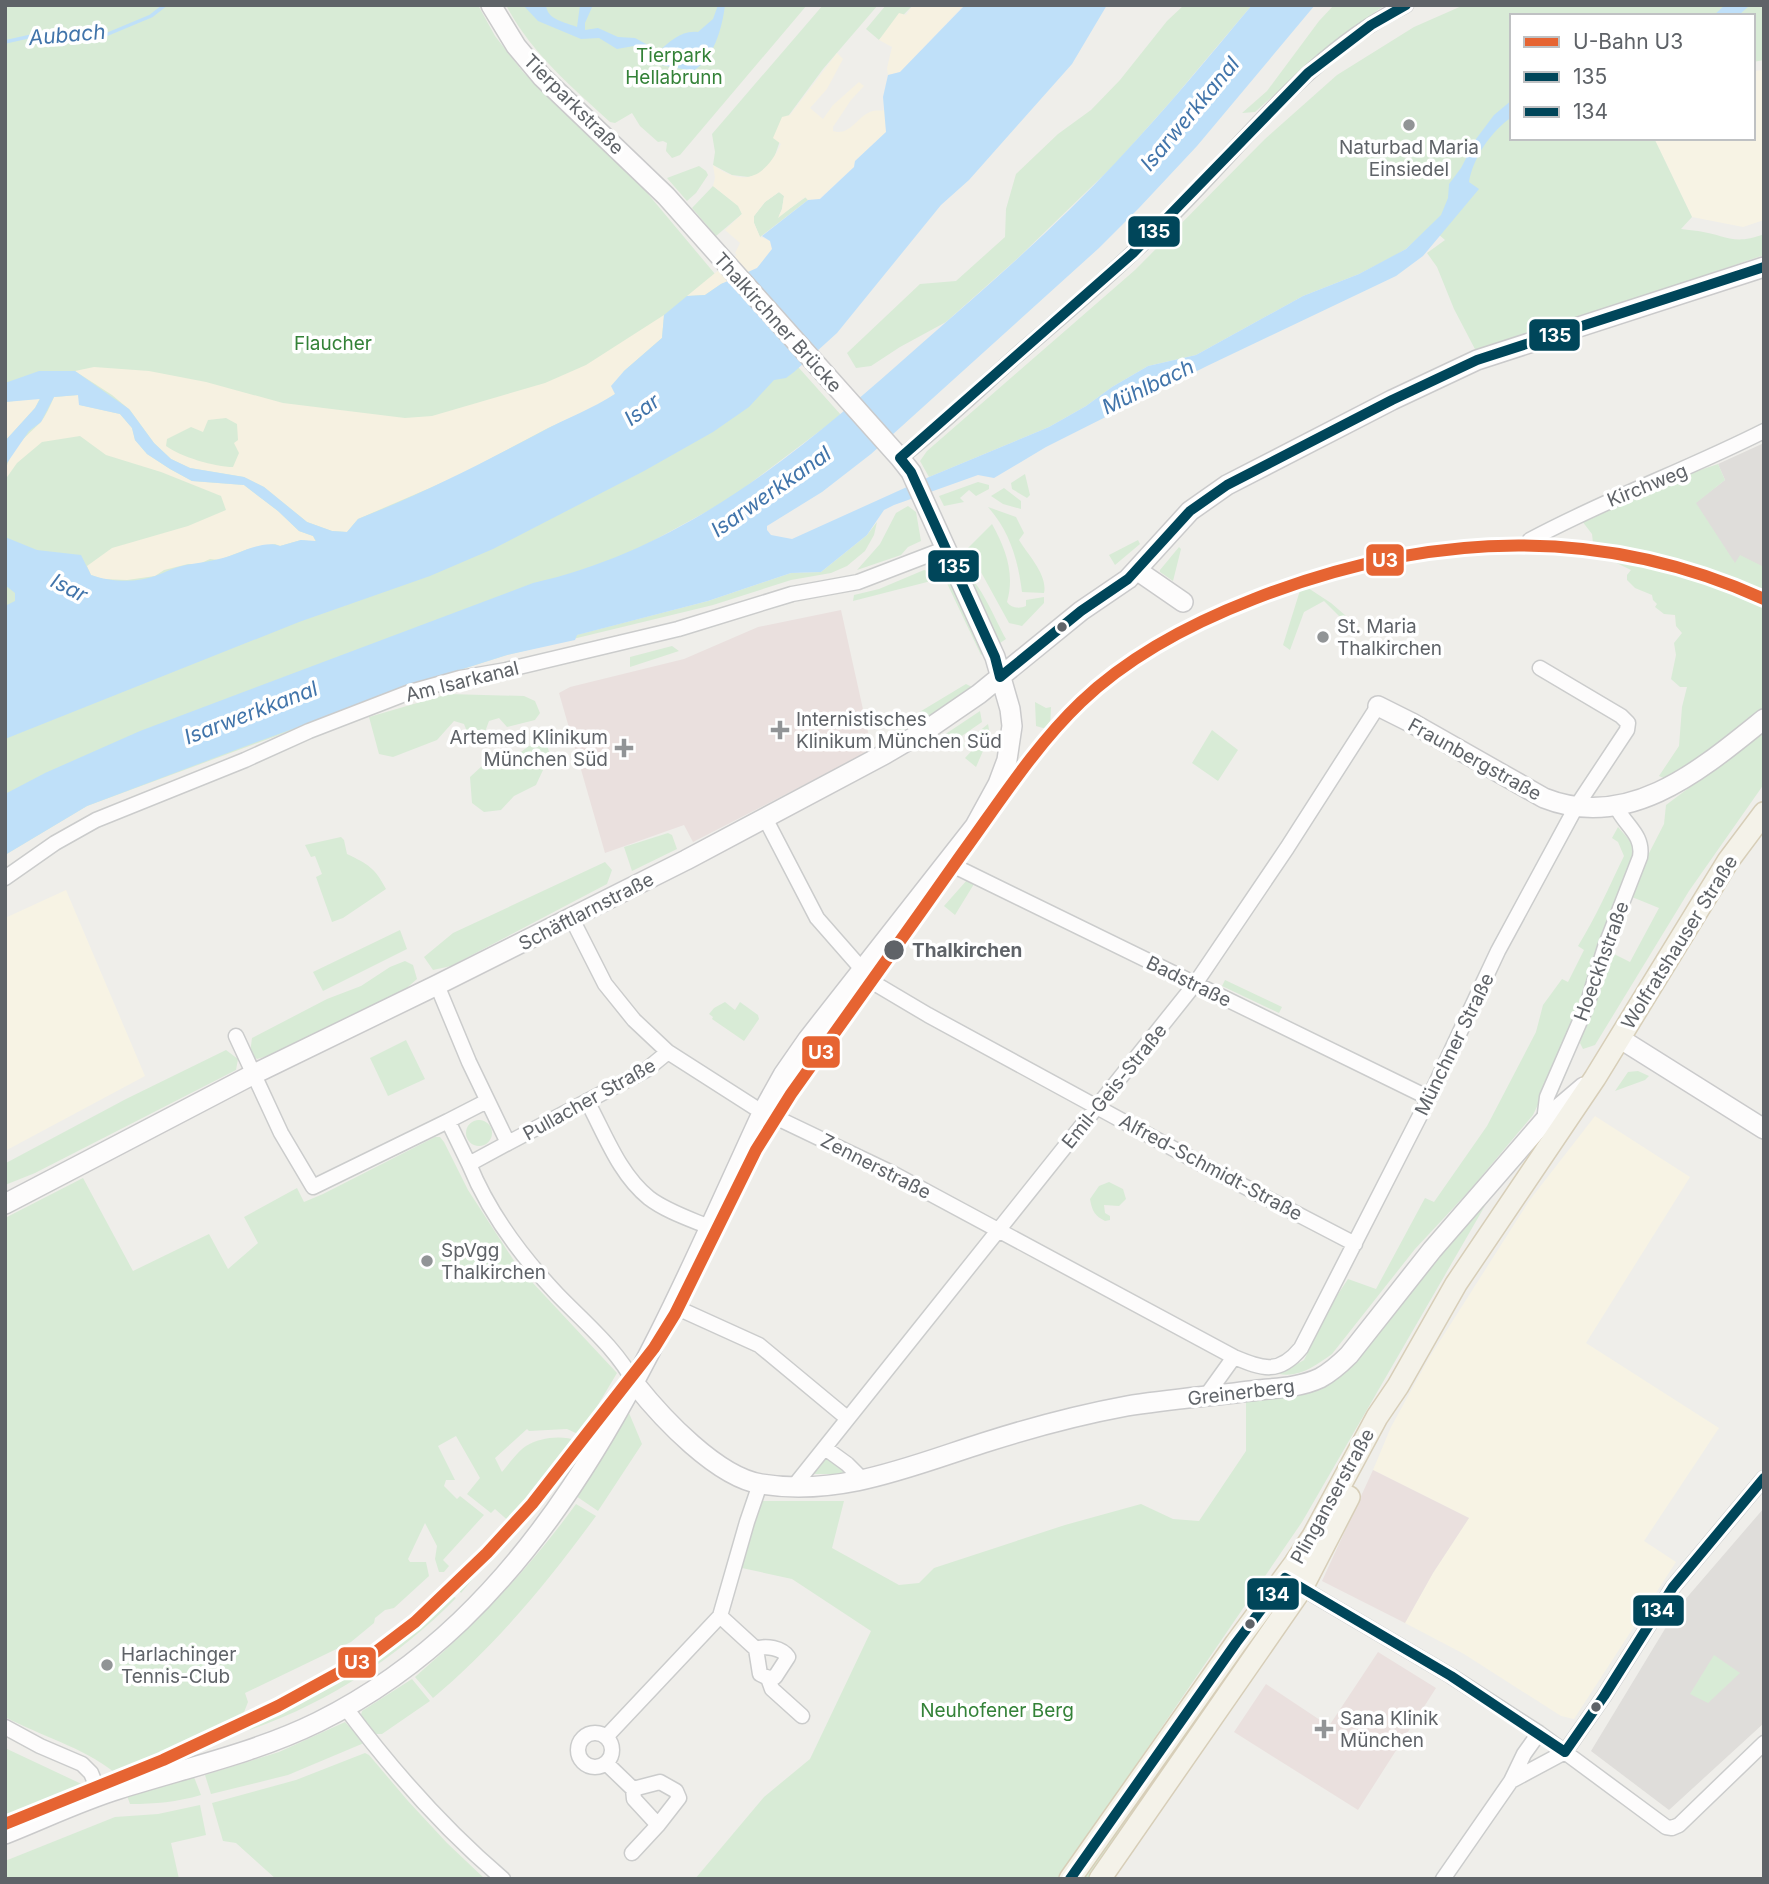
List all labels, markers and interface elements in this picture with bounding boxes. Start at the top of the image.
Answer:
legend [1510,14,1755,140]
water label: Aubach [26,19,106,50]
text: U-Bahn U3 [1573,29,1683,54]
park label: Tierpark Hellabrunn [625,44,723,89]
street label: Tierparkstraße [519,49,629,159]
water label: Isarwerkkanal [1135,51,1245,176]
text: 135 [1573,64,1607,89]
text: 134 [1573,99,1608,124]
marker: Naturbad Maria Einsiedel [1401,117,1417,133]
place label: Naturbad Maria Einsiedel [1339,136,1479,181]
line badge: 135 [1127,215,1181,248]
text: 135 [1138,220,1170,243]
street label: Thalkirchner Brücke [709,248,846,397]
line badge: 135 [1528,318,1581,352]
text: 135 [1539,324,1571,347]
park label: Flaucher [294,332,372,355]
water label: Mühlbach [1098,354,1198,420]
water label: Isar [619,388,665,431]
water label: Isarwerkkanal [706,440,836,542]
street label: Kirchweg [1604,459,1691,512]
line badge: U3 [1365,543,1405,577]
line badge: 135 [927,549,980,583]
text: U3 [1372,549,1398,572]
text: 135 [938,555,970,578]
water label: Isar [47,568,93,608]
place label: St. Maria Thalkirchen [1337,615,1442,660]
unlabelled marker [1055,620,1069,634]
marker: St. Maria Thalkirchen [1315,629,1331,645]
street label: Am Isarkanal [403,656,521,707]
water label: Isarwerkkanal [181,675,322,749]
place label: Internistisches Klinikum München Süd [796,708,1002,753]
street label: Fraunbergstraße [1404,713,1545,806]
marker: Internistisches Klinikum München Süd [770,720,790,740]
place label: Artemed Klinikum München Süd [450,726,608,771]
marker: Artemed Klinikum München Süd [614,738,634,758]
street label: Wolfratshauser Straße [1617,851,1742,1033]
street label: Schäftlarnstraße [515,868,658,955]
street label: Hoeckhstraße [1569,898,1634,1024]
marker: Thalkirchen [882,938,906,962]
place label: Thalkirchen [912,939,1022,962]
street label: Badstraße [1143,951,1235,1012]
street label: Münchner Straße [1410,969,1499,1119]
street label: Emil-Geis-Straße [1057,1019,1172,1153]
line badge: U3 [801,1035,841,1069]
text: U3 [808,1041,834,1064]
street label: Pullacher Straße [519,1054,660,1145]
street label: Alfred-Schmidt-Straße [1115,1109,1306,1225]
street label: Zennerstraße [817,1129,935,1204]
place label: SpVgg Thalkirchen [441,1239,546,1284]
marker: SpVgg Thalkirchen [419,1253,435,1269]
street label: Greinerberg [1186,1375,1296,1410]
street label: Plinganserstraße [1286,1425,1379,1568]
line badge: 134 [1246,1577,1300,1611]
text: 134 [1256,1583,1290,1606]
line badge: 134 [1632,1594,1685,1627]
text: 134 [1641,1599,1675,1622]
unlabelled marker [1243,1617,1257,1631]
place label: Harlachinger Tennis-Club [121,1643,236,1688]
line badge: U3 [337,1646,377,1679]
text: U3 [344,1651,370,1674]
marker: Harlachinger Tennis-Club [99,1657,115,1673]
park label: Neuhofener Berg [920,1699,1074,1722]
unlabelled marker [1589,1700,1603,1714]
place label: Sana Klinik München [1340,1707,1439,1752]
marker: Sana Klinik München [1314,1719,1334,1739]

